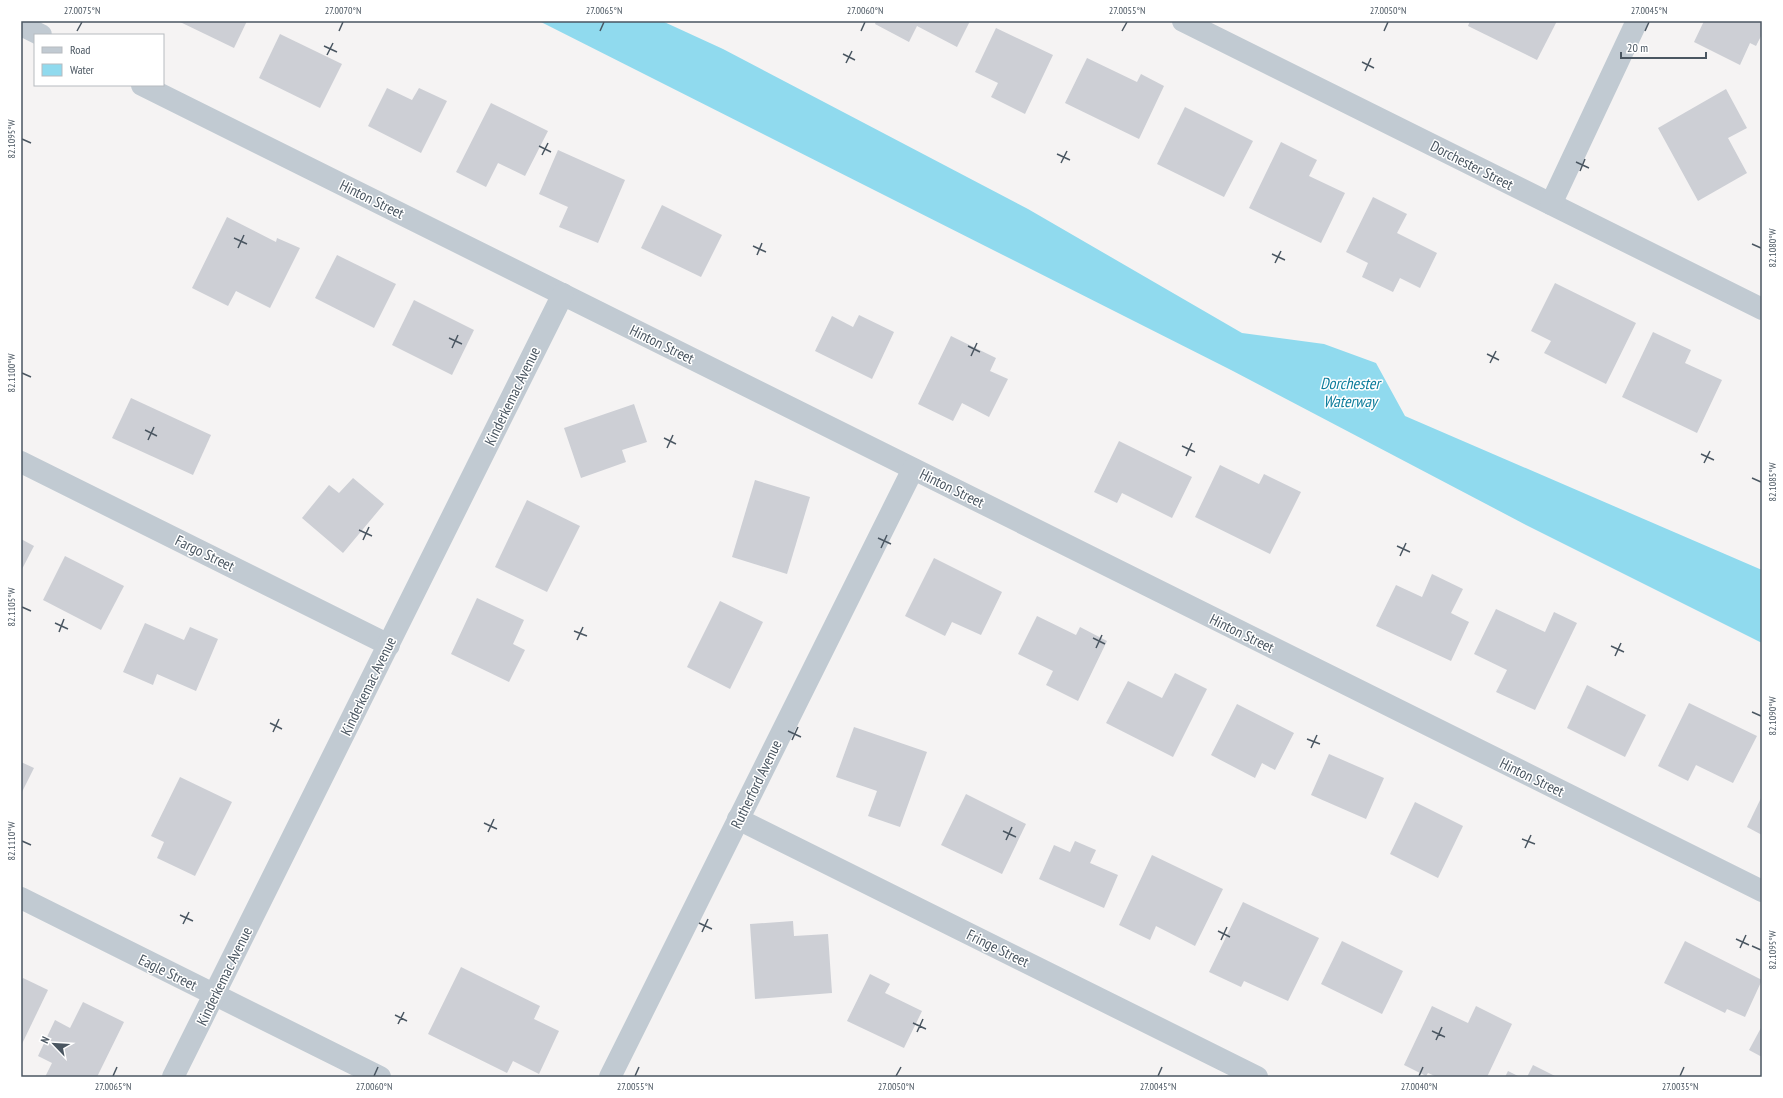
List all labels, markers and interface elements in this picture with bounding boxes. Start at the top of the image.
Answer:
text: 27.0075°N [64,4,100,17]
text: 27.0070°N [325,4,361,17]
text: 27.0065°N [586,4,622,17]
text: 27.0060°N [847,4,883,17]
text: 27.0055°N [1109,4,1145,17]
text: 27.0050°N [1370,4,1406,17]
text: 27.0045°N [1631,4,1667,17]
legend [34,34,164,86]
scale bar [1621,34,1706,60]
text: 20 m [1627,40,1648,55]
text: Road [70,42,90,57]
text: Water [70,62,95,77]
text: 82.1095°W [5,119,18,158]
street label: Dorchester Street [1427,136,1517,194]
street label: Hinton Street [337,175,407,223]
text: 82.1080°W [1766,228,1779,267]
street label: Hinton Street [627,320,697,368]
street label: Kinderkemac Avenue [480,344,544,448]
text: 82.1100°W [5,353,18,392]
water label: Dorchester Waterway [1320,373,1382,411]
text: 82.1085°W [1766,462,1779,501]
street label: Hinton Street [917,464,987,512]
street label: Fargo Street [172,531,238,575]
text: 82.1105°W [5,587,18,626]
street label: Hinton Street [1207,609,1277,657]
street label: Kinderkemac Avenue [336,634,400,738]
text: 82.1090°W [1766,696,1779,735]
street label: Rutherford Avenue [726,737,786,831]
street label: Hinton Street [1497,753,1567,801]
text: 82.1110°W [5,821,18,860]
street label: Kinderkemac Avenue [192,924,256,1028]
street label: Fringe Street [964,925,1032,971]
text: 82.1095°W [1766,930,1779,969]
street label: Eagle Street [136,950,200,994]
north arrow [34,1024,74,1064]
text: N [37,1034,53,1045]
text: 27.0065°N [95,1080,131,1093]
text: 27.0060°N [356,1080,392,1093]
text: 27.0055°N [617,1080,653,1093]
text: 27.0050°N [878,1080,914,1093]
text: 27.0045°N [1140,1080,1176,1093]
text: 27.0040°N [1401,1080,1437,1093]
text: 27.0035°N [1662,1080,1698,1093]

